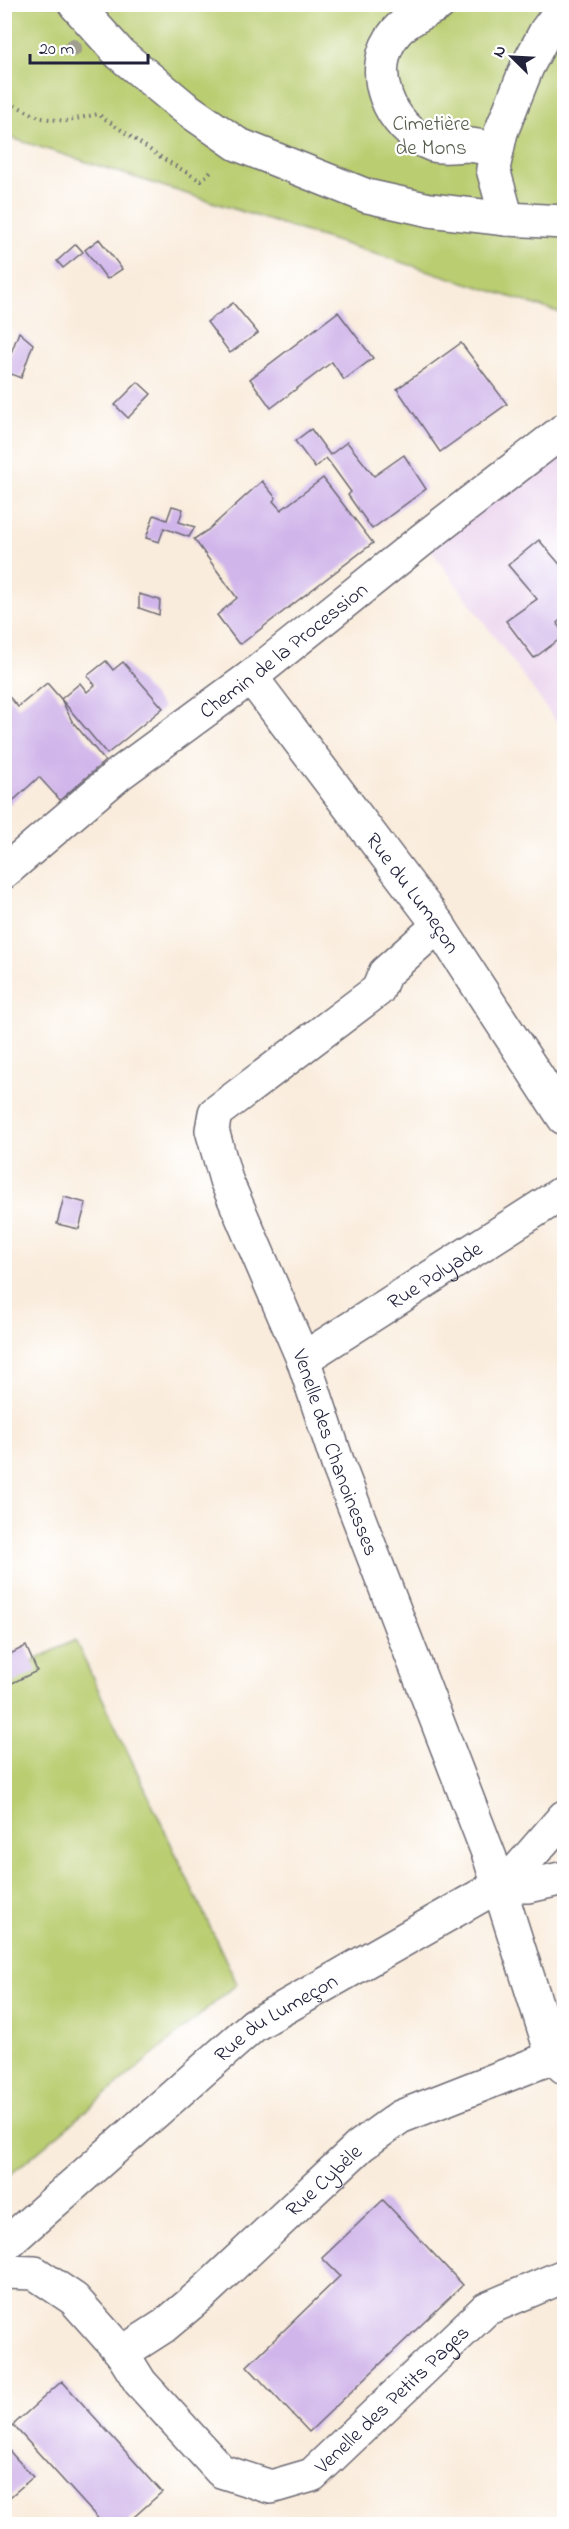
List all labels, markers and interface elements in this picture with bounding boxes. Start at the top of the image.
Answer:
scale bar [30,27,148,65]
north arrow [482,27,542,87]
text: 20 m [39,37,74,63]
text: N [487,42,513,62]
park label: Cimetière de Mons [392,110,470,164]
street label: Chemin de la Procession [194,576,375,727]
street label: Rue du Lumeçon [357,827,466,960]
street label: Rue Polyade [382,1235,489,1318]
street label: Venelle des Chanoinesses [283,1344,385,1561]
street label: Rue du Lumeçon [208,1967,344,2070]
street label: Rue Cybèle [280,2138,370,2225]
street label: Venelle des Petits Pages [308,2319,477,2482]

